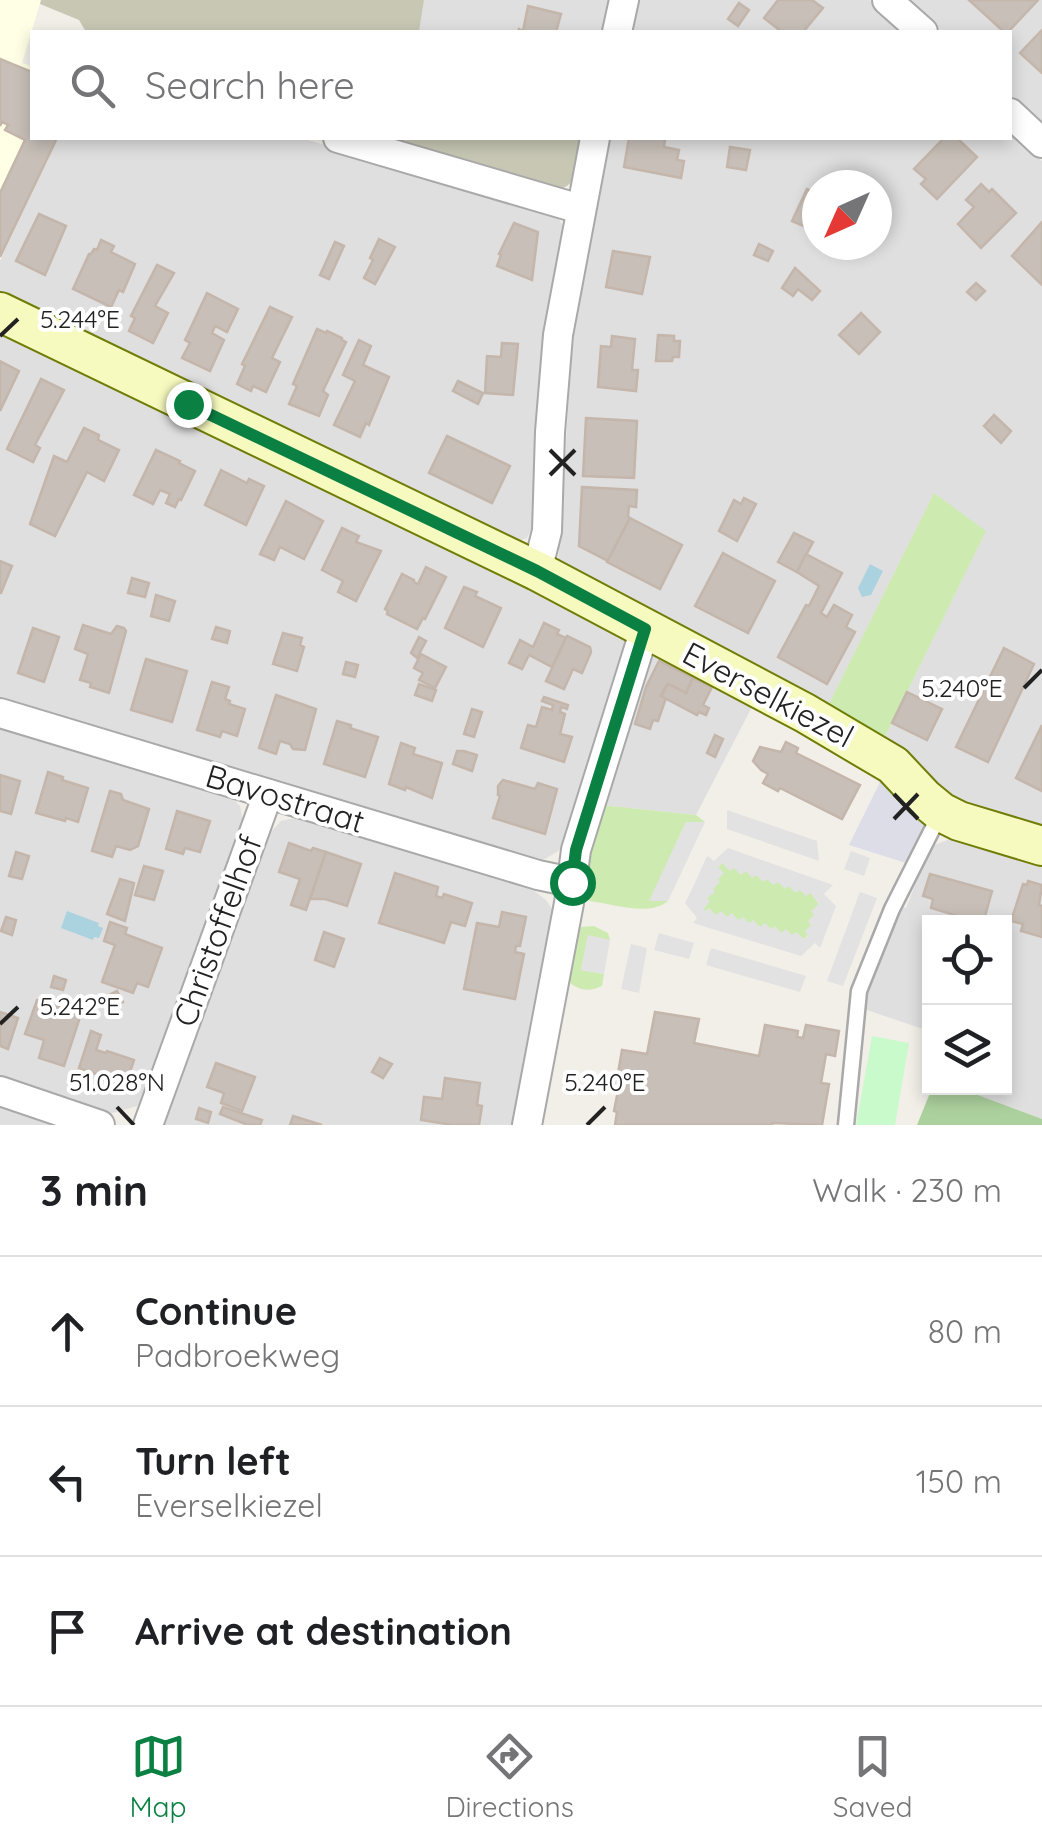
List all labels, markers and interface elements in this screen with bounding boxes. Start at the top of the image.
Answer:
search box [30,30,1012,140]
icon: search [65,58,120,113]
text: Search here [145,61,355,109]
north arrow [802,170,892,260]
text: 5.244°E [40,303,120,334]
route end [166,382,212,428]
street label: Everselkiezel [676,632,861,756]
text: 5.240°E [921,672,1003,703]
street label: Bavostraat [201,755,369,841]
street label: Christoffelhof [164,829,270,1032]
route start [550,860,596,906]
map controls [922,915,1012,1095]
button: locate [922,915,1012,1005]
text: 5.242°E [40,990,120,1021]
button: layers [922,1005,1012,1095]
text: 51.028°N [69,1066,165,1097]
text: 5.240°E [564,1066,646,1097]
text: 3 min [40,1164,148,1217]
text: Walk · 230 m [812,1170,1002,1210]
text: Continue [135,1287,297,1335]
icon: ahead [40,1304,95,1359]
text: 80 m [928,1311,1002,1351]
text: Padbroekweg [135,1335,340,1375]
text: Turn left [135,1437,291,1485]
icon: left [40,1454,95,1509]
text: 150 m [916,1461,1002,1501]
text: Everselkiezel [135,1485,323,1525]
icon: arrive [40,1604,95,1659]
text: Arrive at destination [135,1607,512,1655]
tab: Map [129,1729,187,1824]
tab: Directions [445,1729,574,1824]
tab: Saved [833,1729,913,1824]

